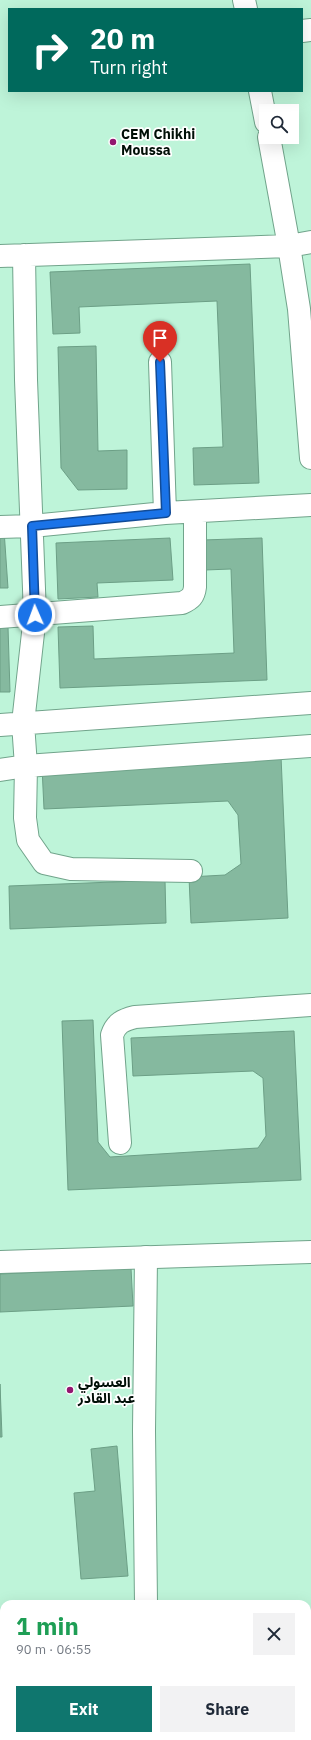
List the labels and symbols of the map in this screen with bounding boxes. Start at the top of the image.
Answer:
place label: CEM Chikhi Moussa [121,125,195,159]
marker: CEM Chikhi Moussa [108,137,118,147]
pin [143,321,177,362]
position arrow [14,594,56,636]
place label: العسولي عبد القادر [77,1373,135,1407]
marker: العسولي عبد القادر [65,1385,75,1395]

